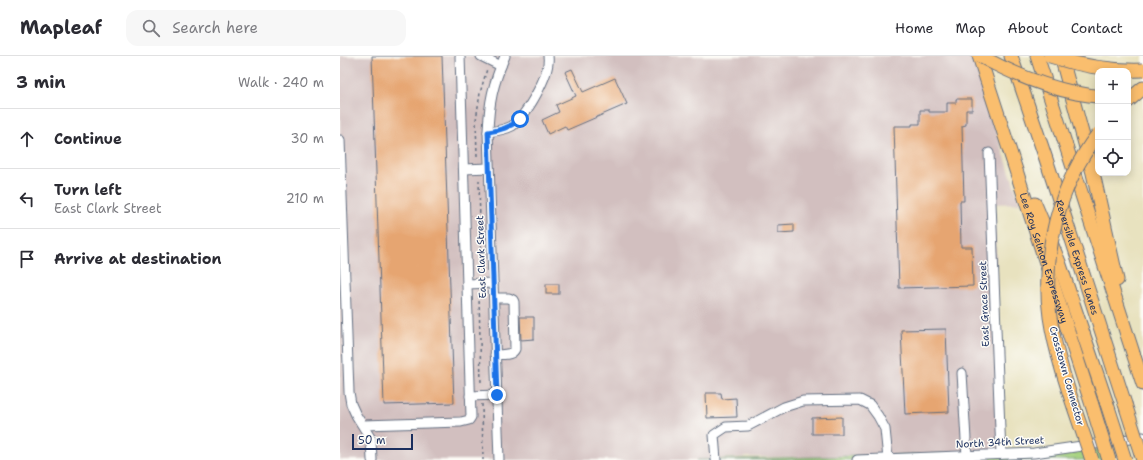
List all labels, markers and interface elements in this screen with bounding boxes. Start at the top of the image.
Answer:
search box [126,10,406,46]
text: Mapleaf [20,15,102,40]
icon: search [140,17,162,39]
text: Search here [172,18,258,38]
text: Home [895,19,934,37]
text: Map [956,19,986,37]
text: About [1008,19,1049,37]
text: Contact [1071,19,1123,37]
map controls [1095,68,1131,176]
button: + [1095,68,1131,104]
text: 3 min [16,71,66,93]
text: Walk · 240 m [238,74,324,91]
button: − [1095,104,1131,140]
route start [511,110,529,128]
icon: ahead [16,128,38,150]
text: Continue [54,129,122,149]
text: 30 m [290,130,324,147]
button: locate [1095,140,1131,176]
text: Turn left [54,180,122,200]
icon: left [16,188,38,210]
text: 210 m [286,190,324,207]
street label: Lee Roy Selmon Expressway [1017,191,1072,325]
street label: Reversible Express Lanes [1053,198,1102,317]
text: East Clark Street [54,200,162,217]
street label: East Clark Street [473,215,489,299]
icon: arrive [16,248,38,270]
text: Arrive at destination [54,249,222,269]
street label: East Grace Street [976,261,992,347]
street label: Crosstown Connector [1047,325,1087,427]
route end [488,386,506,404]
scale bar [352,432,413,451]
text: 50 m [358,433,386,448]
street label: North 34th Street [955,433,1045,451]

